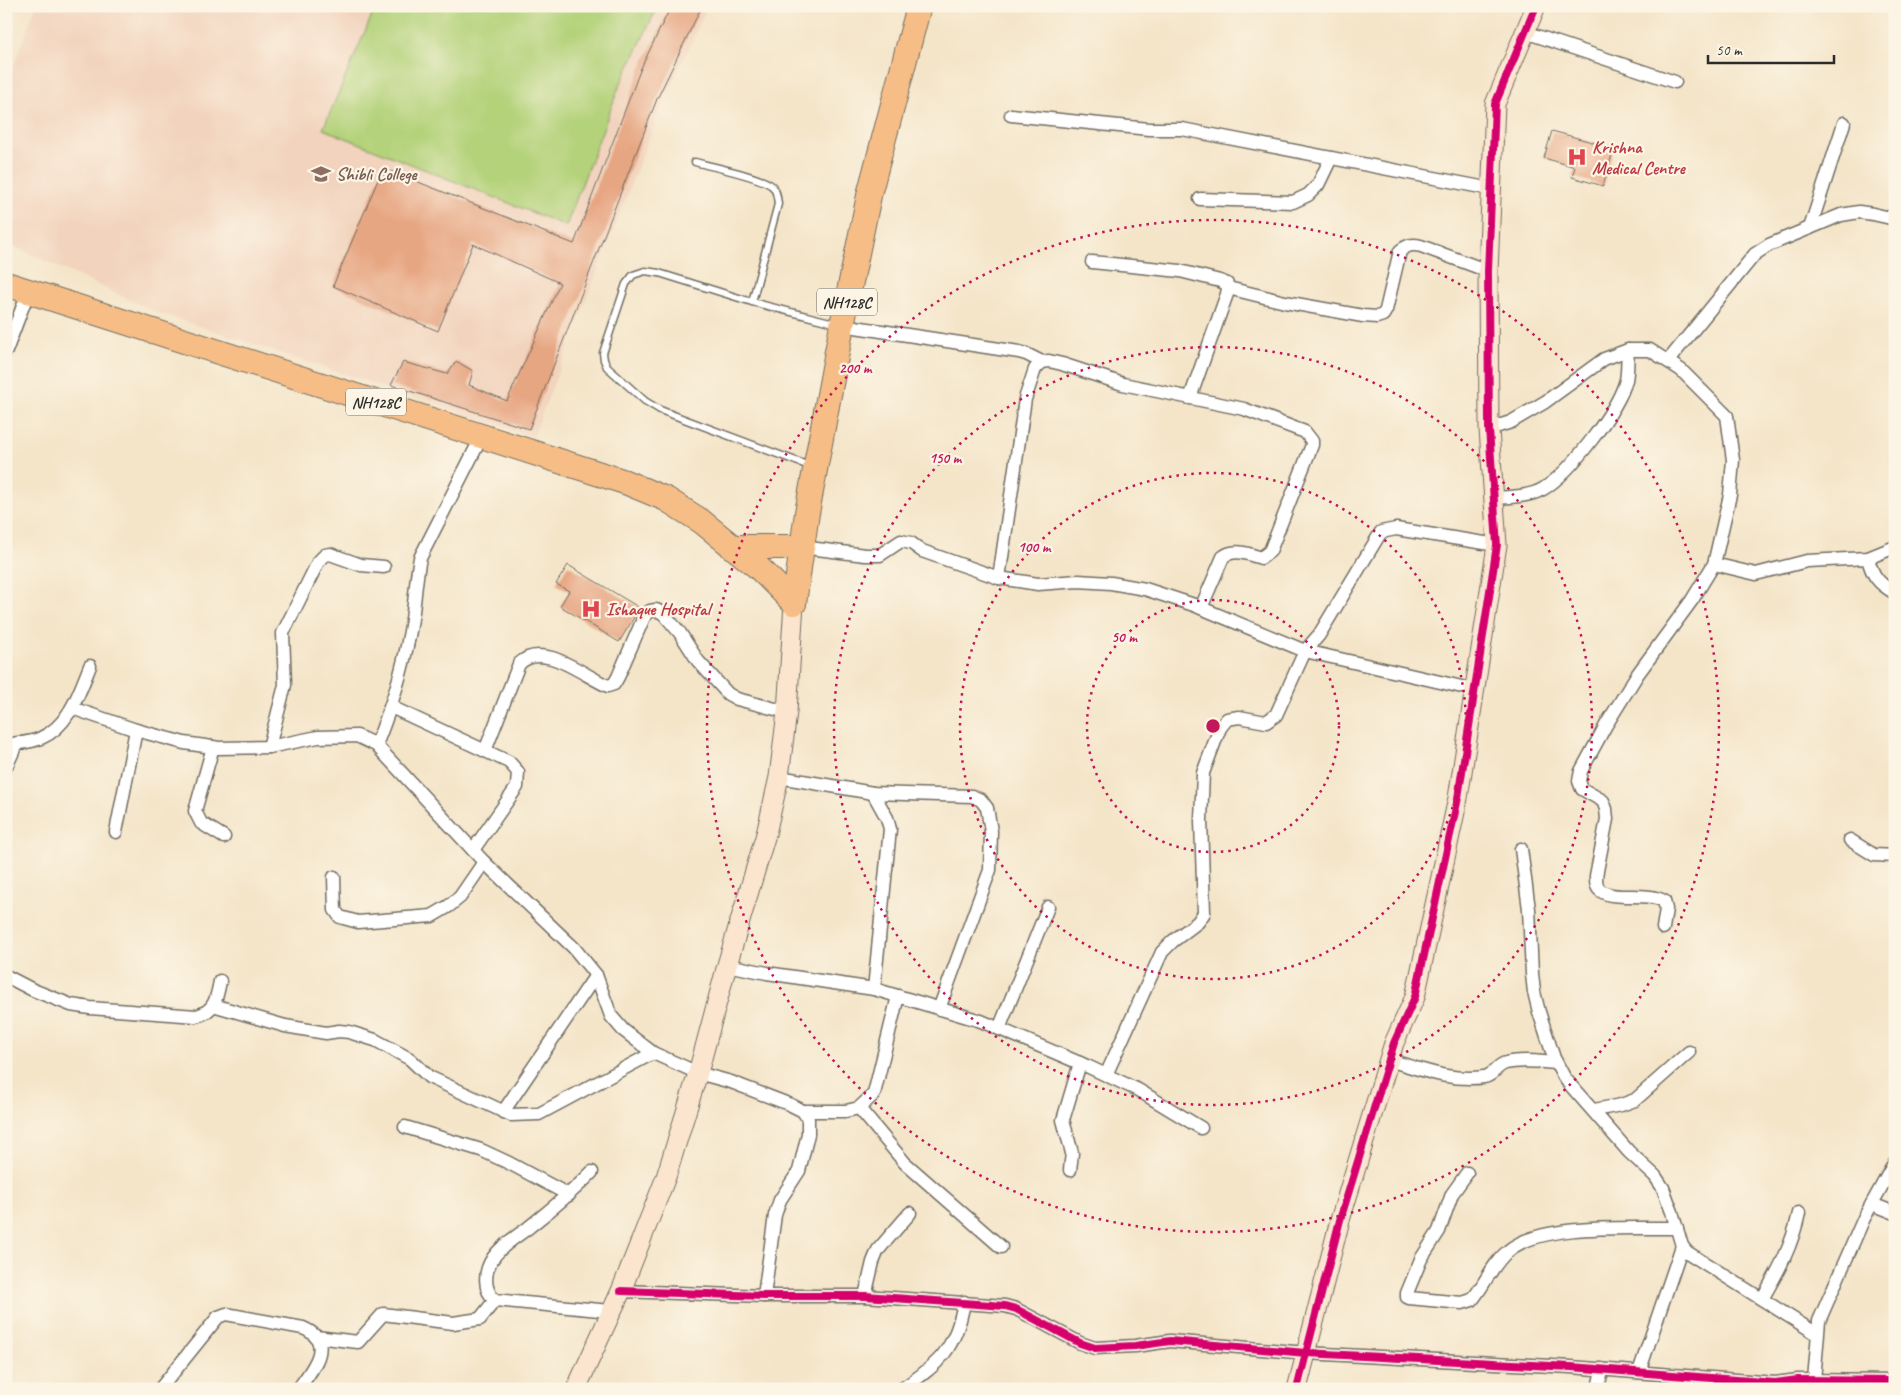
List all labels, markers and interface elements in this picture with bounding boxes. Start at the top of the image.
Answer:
scale bar [1708,32,1835,64]
text: 50 m [1716,41,1743,60]
place label: Krishna Medical Centre [1592,136,1687,179]
hospital icon: Krishna Medical Centre [1566,146,1588,168]
school or university icon: Shibli College [310,163,332,185]
place label: Shibli College [336,163,418,185]
road number: NH128C [817,288,877,316]
text: 200 m [839,359,873,378]
road number: NH128C [346,388,406,416]
text: 150 m [929,449,963,468]
text: 100 m [1018,538,1052,557]
hospital icon: Ishaque Hospital [580,598,602,620]
place label: Ishaque Hospital [606,598,714,620]
text: 50 m [1111,628,1138,647]
centre of rings [1204,717,1222,735]

